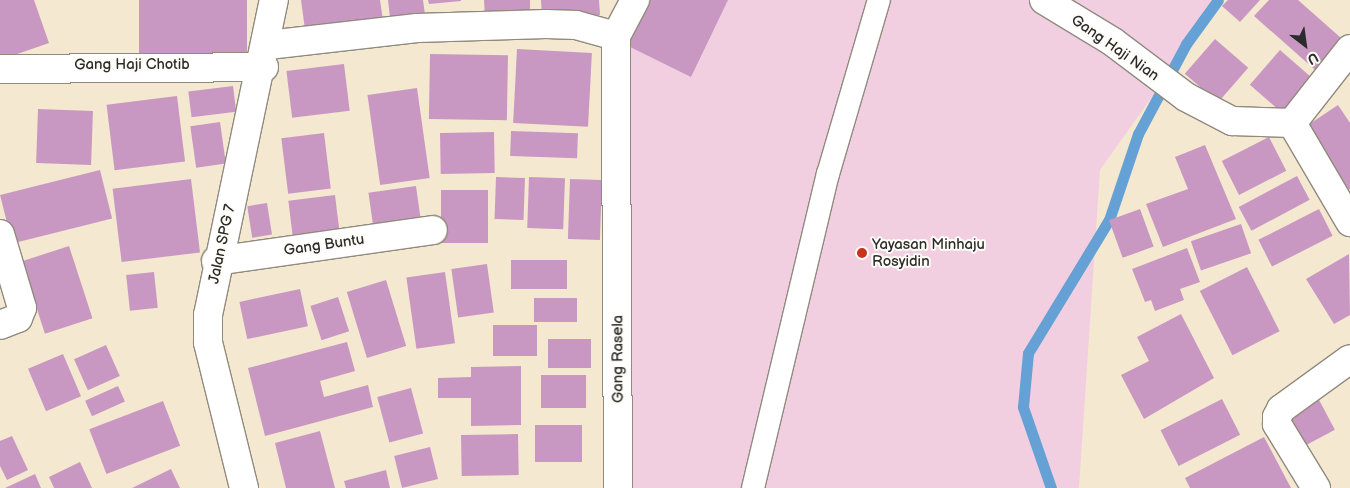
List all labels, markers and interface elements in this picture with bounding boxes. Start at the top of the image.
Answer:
street label: Gang Haji Nian [1068,11,1162,85]
north arrow [1280,20,1330,70]
text: U [1304,49,1321,68]
street label: Gang Haji Chotib [74,56,190,74]
street label: Jalan SPG 7 [205,202,239,286]
street label: Gang Buntu [283,230,365,260]
place label: Yayasan Minhaju Rosyidin [872,235,985,270]
marker: Yayasan Minhaju Rosyidin [856,247,868,259]
street label: Gang Rasela [609,315,627,403]

